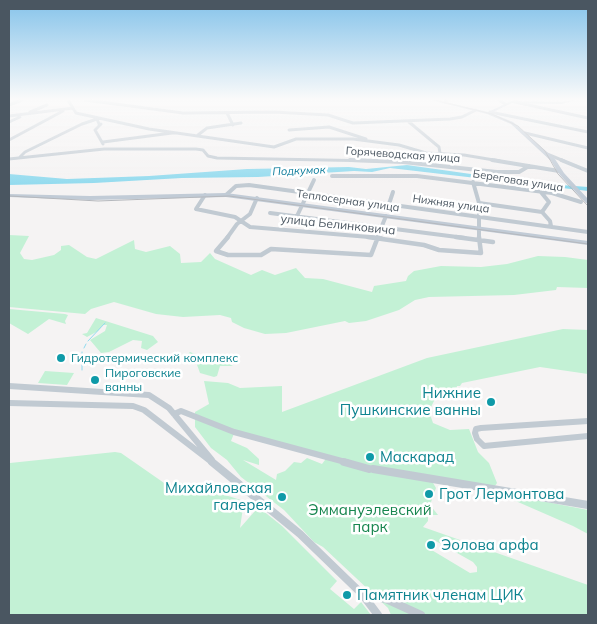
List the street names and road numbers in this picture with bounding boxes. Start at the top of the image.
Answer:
street label: Горячеводская улица [345,144,461,166]
street label: Береговая улица [472,167,564,195]
street label: Теплосерная улица [296,187,400,215]
street label: Нижняя улица [412,192,490,216]
street label: улица Белинковича [280,212,396,238]

